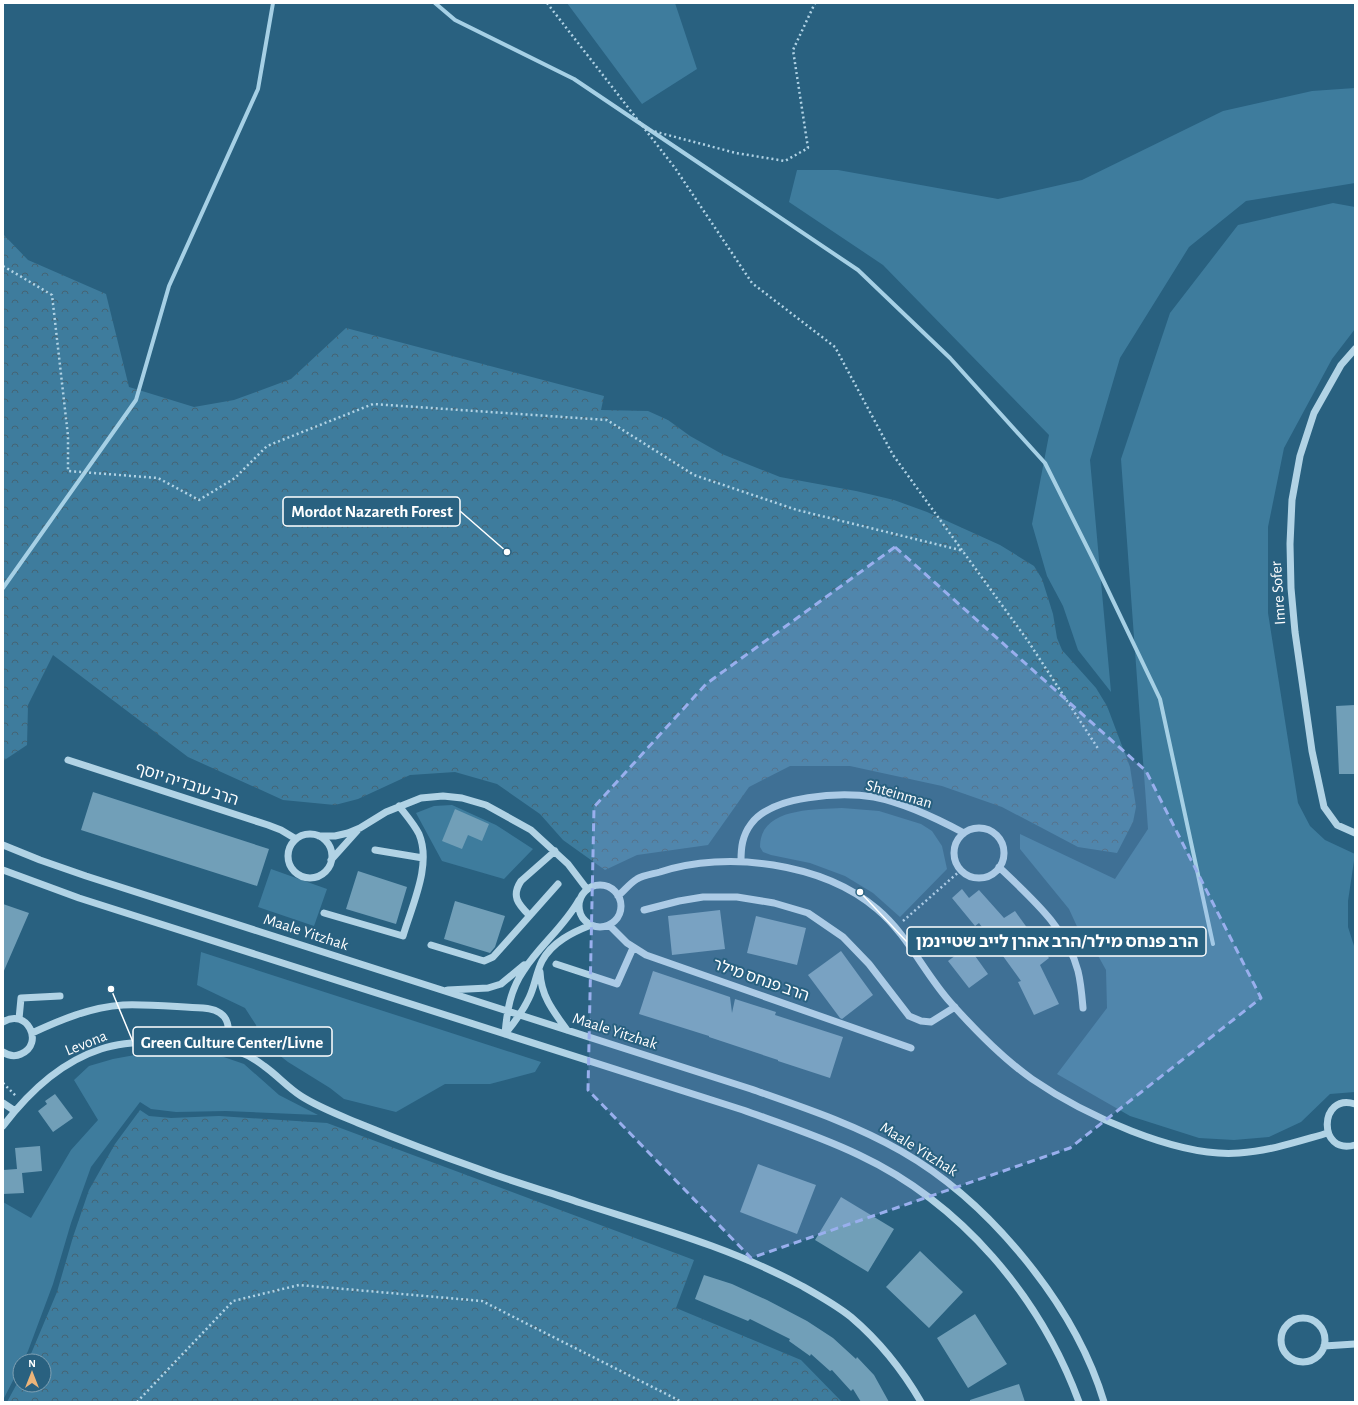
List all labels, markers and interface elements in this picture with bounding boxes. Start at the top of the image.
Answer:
callout: Mordot Nazareth Forest [283,497,460,526]
text: Mordot Nazareth Forest [291,503,453,520]
street label: Imre Sofer [1268,560,1288,625]
street label: הרב עובדיה יוסף [133,760,241,808]
street label: Shteinman [864,777,934,811]
street label: Maale Yitzhak [262,911,351,953]
callout: הרב פנחס מילר/הרב אהרן לייב שטיינמן [907,927,1206,956]
text: הרב פנחס מילר/הרב אהרן לייב שטיינמן [916,933,1198,950]
street label: הרב פנחס מילר [711,956,811,1004]
street label: Maale Yitzhak [571,1010,660,1052]
street label: Levona [63,1027,109,1059]
callout: Green Culture Center/Livne [133,1027,332,1056]
text: Green Culture Center/Livne [141,1034,323,1051]
street label: Maale Yitzhak [877,1119,961,1179]
north arrow [12,1353,52,1393]
text: N [28,1358,36,1369]

